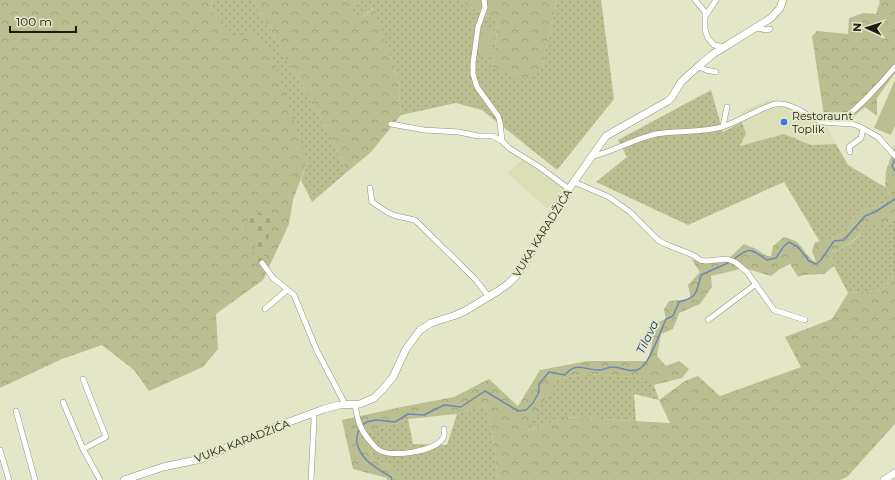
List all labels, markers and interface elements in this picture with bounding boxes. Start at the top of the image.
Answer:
scale bar [10,8,76,34]
north arrow [847,8,887,48]
text: 100 m [16,14,52,29]
text: N [850,23,864,32]
place label: Restoraunt Toplik [792,109,853,136]
marker: Restoraunt Toplik [779,117,789,127]
street label: VUKA KARADŽIĆA [509,186,575,280]
water label: Tilava [632,318,662,356]
street label: VUKA KARADŽIĆA [192,416,292,466]

